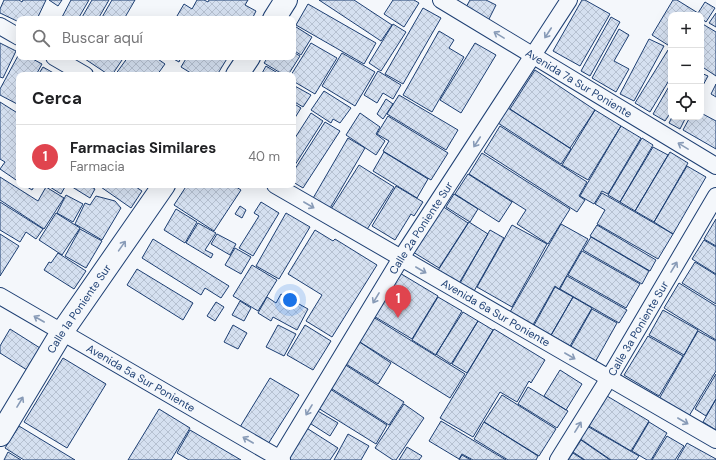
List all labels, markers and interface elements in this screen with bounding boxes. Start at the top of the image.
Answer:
map controls [668,12,704,120]
button: + [668,12,704,48]
search box [16,16,296,60]
icon: search [30,27,52,49]
one-way arrow [543,27,551,39]
text: Buscar aquí [62,28,143,48]
one-way arrow [493,31,505,39]
street label: Avenida 7a Sur Poniente [523,46,635,121]
button: − [668,48,704,84]
button: locate [668,84,704,120]
text: Cerca [32,87,82,109]
one-way arrow [472,136,480,148]
text: Farmacias Similares [70,138,216,158]
one-way arrow [677,141,689,149]
text: 1 [43,148,47,165]
text: 40 m [248,148,280,165]
text: Farmacia [70,158,125,175]
street label: Calle 2a Poniente Sur [386,179,456,277]
one-way arrow [303,201,315,209]
one-way arrow [118,241,126,252]
street label: Calle 1a Poniente Sur [44,261,114,356]
one-way arrow [670,262,678,273]
one-way arrow [415,266,427,274]
street label: Avenida 6a Sur Poniente [439,276,553,350]
street label: Calle 3a Poniente Sur [605,279,671,378]
pin: 1 [385,285,411,318]
your location [280,290,300,310]
one-way arrow [372,292,380,304]
one-way arrow [33,314,45,322]
street label: Avenida 5a Sur Poniente [84,341,198,415]
one-way arrow [564,352,576,360]
one-way arrow [16,397,24,408]
one-way arrow [305,404,313,415]
one-way arrow [677,417,689,425]
one-way arrow [575,421,583,433]
one-way arrow [242,436,254,444]

